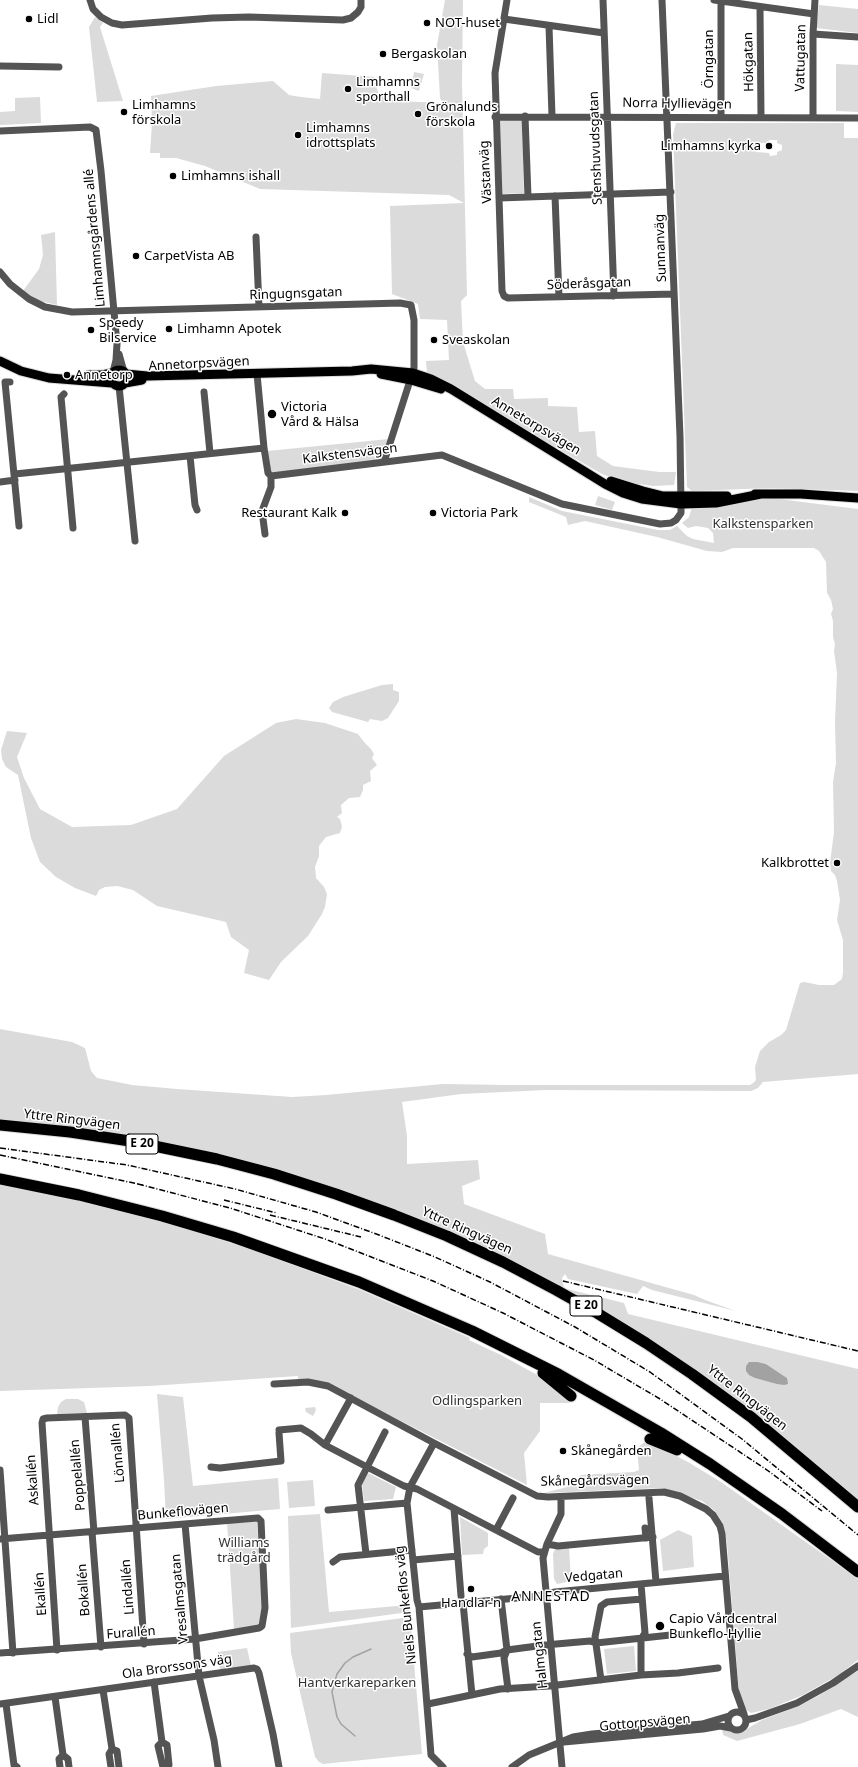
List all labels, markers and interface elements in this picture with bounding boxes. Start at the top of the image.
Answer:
place label: Lidl [37,11,59,27]
marker: Lidl [24,14,34,24]
place label: NOT-huset [435,15,500,31]
marker: NOT-huset [422,18,432,28]
street label: Vattugatan [793,24,809,92]
street label: Örngatan [701,30,717,88]
street label: Hökgatan [741,32,757,92]
place label: Bergaskolan [391,46,467,62]
marker: Bergaskolan [378,49,388,59]
place label: Limhamns sporthall [356,74,420,105]
marker: Limhamns sporthall [343,84,353,94]
street label: Stenshuvudsgatan [586,91,606,205]
street label: Norra Hyllievägen [622,95,732,113]
place label: Limhamns förskola [132,97,196,128]
place label: Grönalunds förskola [426,99,497,130]
marker: Limhamns förskola [119,107,129,117]
marker: Grönalunds förskola [413,109,423,119]
place label: Limhamns idrottsplats [306,120,375,151]
marker: Limhamns idrottsplats [293,130,303,140]
place label: Limhamns kyrka [660,138,761,154]
street label: Västanväg [477,140,495,204]
marker: Limhamns kyrka [764,141,774,151]
street label: Limhamnsgårdens allé [81,168,109,308]
place label: Limhamns ishall [181,168,280,184]
marker: Limhamns ishall [168,171,178,181]
street label: Sunnanväg [652,214,670,282]
place label: CarpetVista AB [144,248,234,264]
marker: CarpetVista AB [131,251,141,261]
street label: Söderåsgatan [547,275,631,293]
street label: Ringugnsgatan [249,285,343,303]
place label: Speedy Bilservice [99,315,157,346]
place label: Limhamn Apotek [177,321,281,337]
marker: Limhamn Apotek [164,324,174,334]
marker: Speedy Bilservice [86,325,96,335]
place label: Sveaskolan [442,332,510,348]
marker: Sveaskolan [429,335,439,345]
street label: Annetorpsvägen [148,354,250,374]
place label: Annetorp [75,367,133,383]
marker: Annetorp [62,370,72,380]
street label: Annetorpsvägen [489,393,583,459]
place label: Victoria Vård & Hälsa [281,399,359,430]
marker: Victoria Vård & Hälsa [266,408,278,420]
street label: Kalkstensvägen [302,440,398,468]
place label: Restaurant Kalk [241,505,337,521]
place label: Victoria Park [441,505,518,521]
marker: Restaurant Kalk [340,508,350,518]
marker: Victoria Park [428,508,438,518]
park label: Kalkstensparken [712,516,814,532]
place label: Kalkbrottet [761,855,829,871]
marker: Kalkbrottet [832,858,842,868]
street label: Yttre Ringvägen [23,1106,121,1134]
road number: E 20 [126,1134,158,1154]
street label: Yttre Ringvägen [419,1204,515,1258]
road number: E 20 [570,1296,602,1316]
street label: Yttre Ringvägen [704,1362,790,1434]
park label: Odlingsparken [432,1393,522,1409]
street label: Lönnallén [108,1422,128,1484]
street label: Poppelallén [67,1439,89,1511]
place label: Skånegården [571,1443,651,1459]
marker: Skånegården [558,1446,568,1456]
street label: Askallén [23,1454,43,1506]
street label: Skånegårdsvägen [541,1472,649,1490]
street label: Bunkeflovägen [137,1500,229,1524]
park label: Williams trädgård [217,1535,271,1566]
street label: Niels Bunkeflos väg [392,1545,420,1665]
street label: Vresalmsgatan [168,1553,192,1645]
street label: Lindallén [118,1559,138,1615]
street label: Bokallén [74,1563,94,1617]
street label: Vedgatan [564,1566,624,1586]
street label: Ekallén [32,1572,50,1616]
marker: Handlar'n [466,1584,476,1594]
district label: ANNESTAD [511,1589,591,1605]
place label: Handlar'n [441,1595,501,1611]
place label: Capio Vårdcentral Bunkeflo-Hyllie [669,1611,777,1642]
street label: Halmgatan [529,1620,551,1690]
marker: Capio Vårdcentral Bunkeflo-Hyllie [654,1620,666,1632]
street label: Furallén [106,1624,156,1642]
street label: Ola Brorssons väg [121,1652,233,1682]
park label: Hantverkareparken [298,1675,416,1691]
street label: Gottorpsvägen [599,1711,691,1735]

